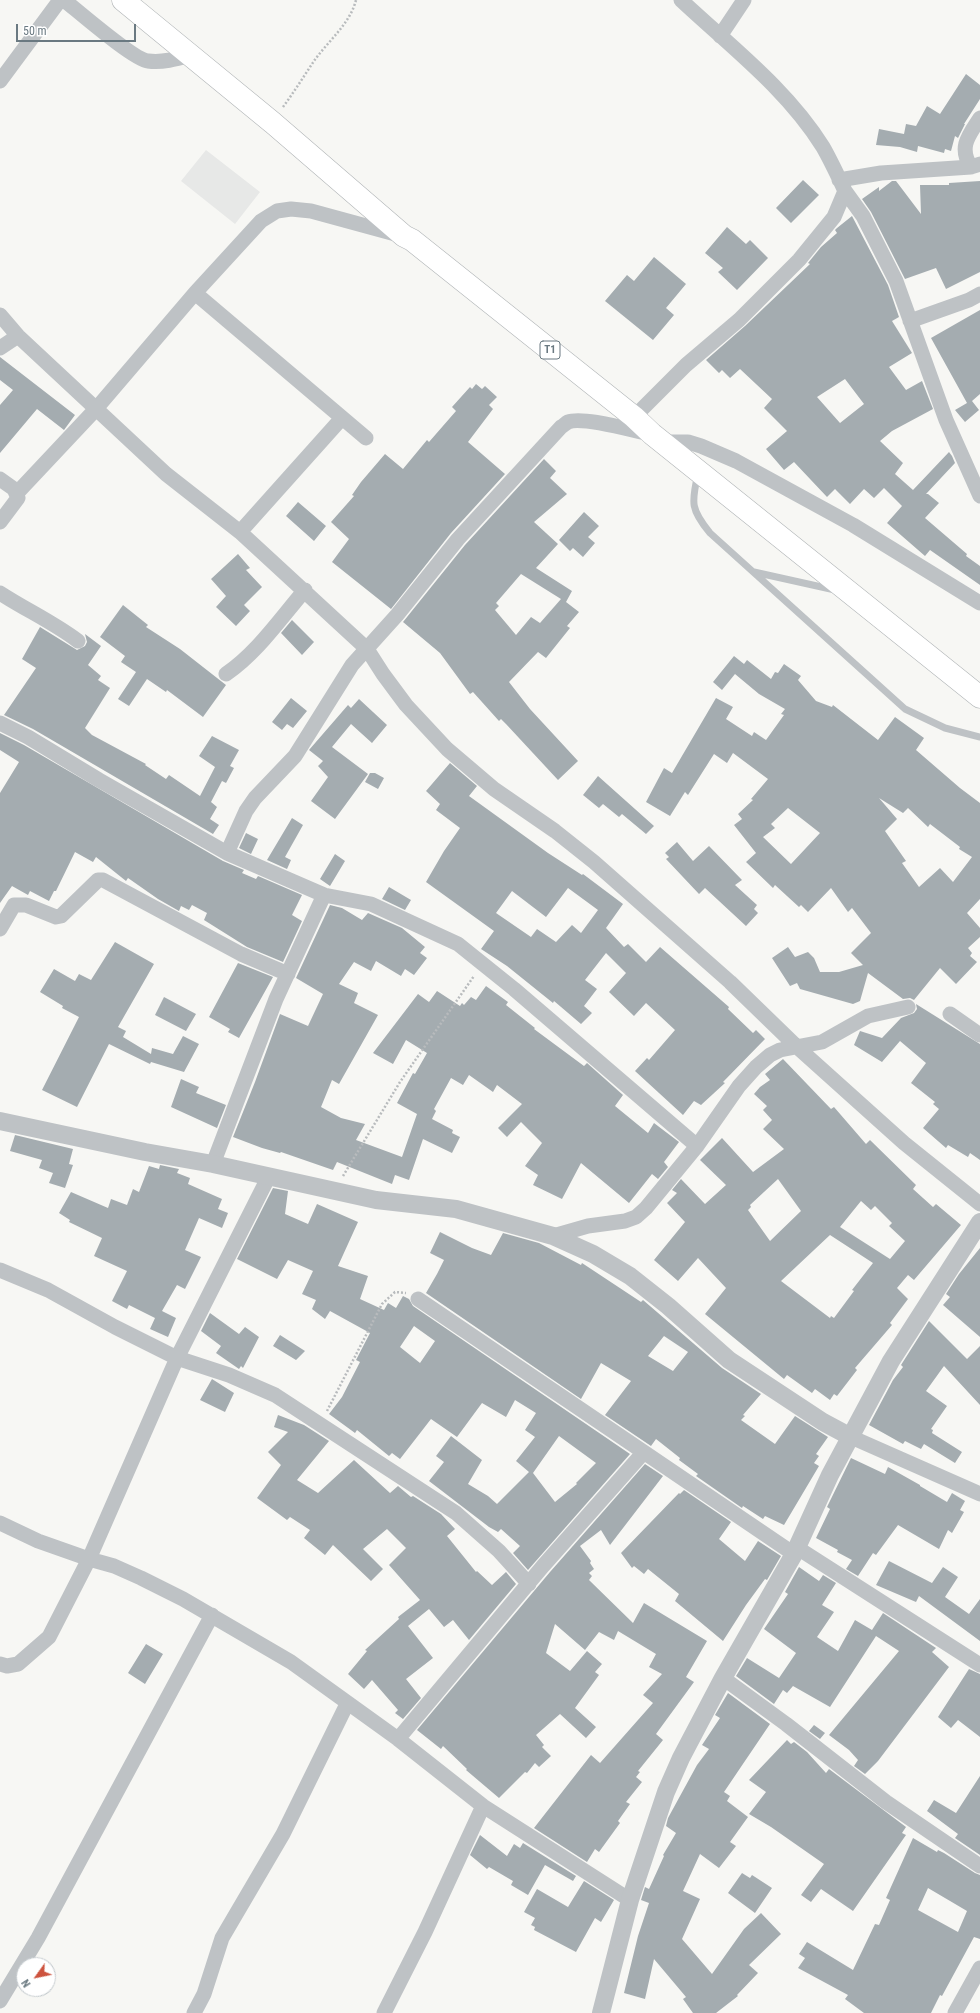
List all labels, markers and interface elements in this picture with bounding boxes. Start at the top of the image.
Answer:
scale bar [18,16,138,42]
text: 50 m [23,24,47,38]
road number: T1 [540,341,560,359]
north arrow [16,1957,56,1997]
text: N [19,1977,34,1990]

